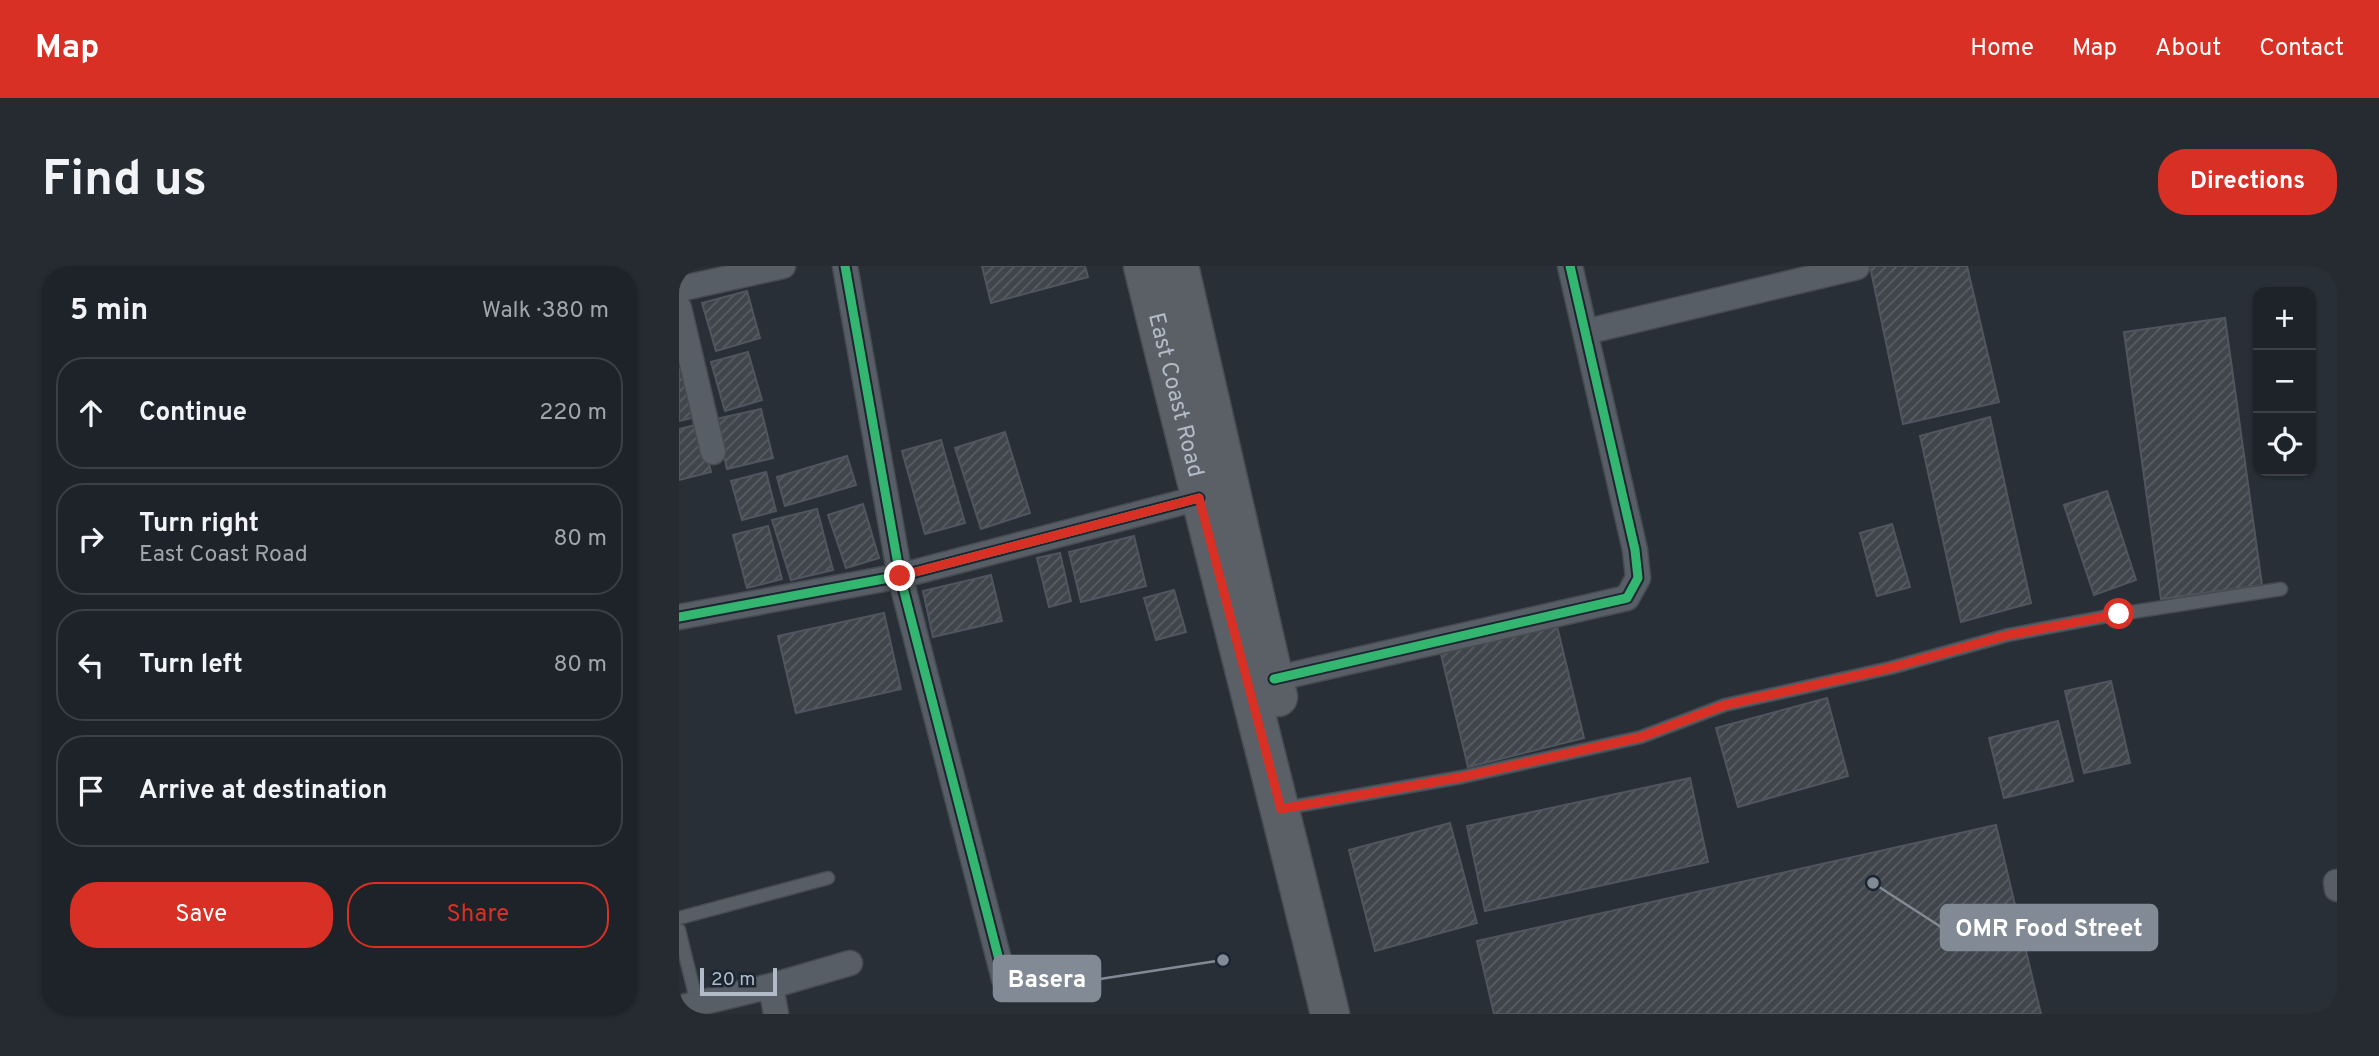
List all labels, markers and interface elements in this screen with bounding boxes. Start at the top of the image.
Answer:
text: Map [35,28,99,70]
text: Home [1970,34,2034,64]
text: Map [2072,34,2117,64]
text: About [2155,34,2221,64]
text: Contact [2259,34,2344,64]
button: Directions [2158,149,2337,215]
text: Find us [42,151,207,213]
map controls [2253,287,2316,476]
button: + [2253,287,2316,350]
text: 5 min [70,293,148,330]
text: Walk · 380 m [482,297,609,326]
street label: East Coast Road [1141,310,1210,480]
button: − [2253,350,2316,413]
icon: ahead [72,394,110,432]
text: Continue [139,397,247,430]
text: 220 m [539,399,607,428]
button: locate [2253,413,2316,476]
text: Turn right [139,508,259,541]
icon: right [72,520,110,558]
text: 80 m [554,525,607,554]
text: East Coast Road [139,541,308,570]
route end [884,560,915,591]
route start [2103,598,2134,629]
icon: left [72,646,110,684]
text: Turn left [139,649,243,682]
text: 80 m [554,651,607,680]
icon: arrive [72,772,110,810]
text: Arrive at destination [139,775,387,808]
button: Save [70,882,333,948]
button: Share [347,882,609,948]
callout: OMR Food Street [1941,905,2157,950]
text: OMR Food Street [1955,915,2143,945]
callout: Basera [994,956,1100,1001]
scale bar [700,965,777,997]
text: Basera [1008,966,1086,996]
text: 20 m [711,968,755,992]

